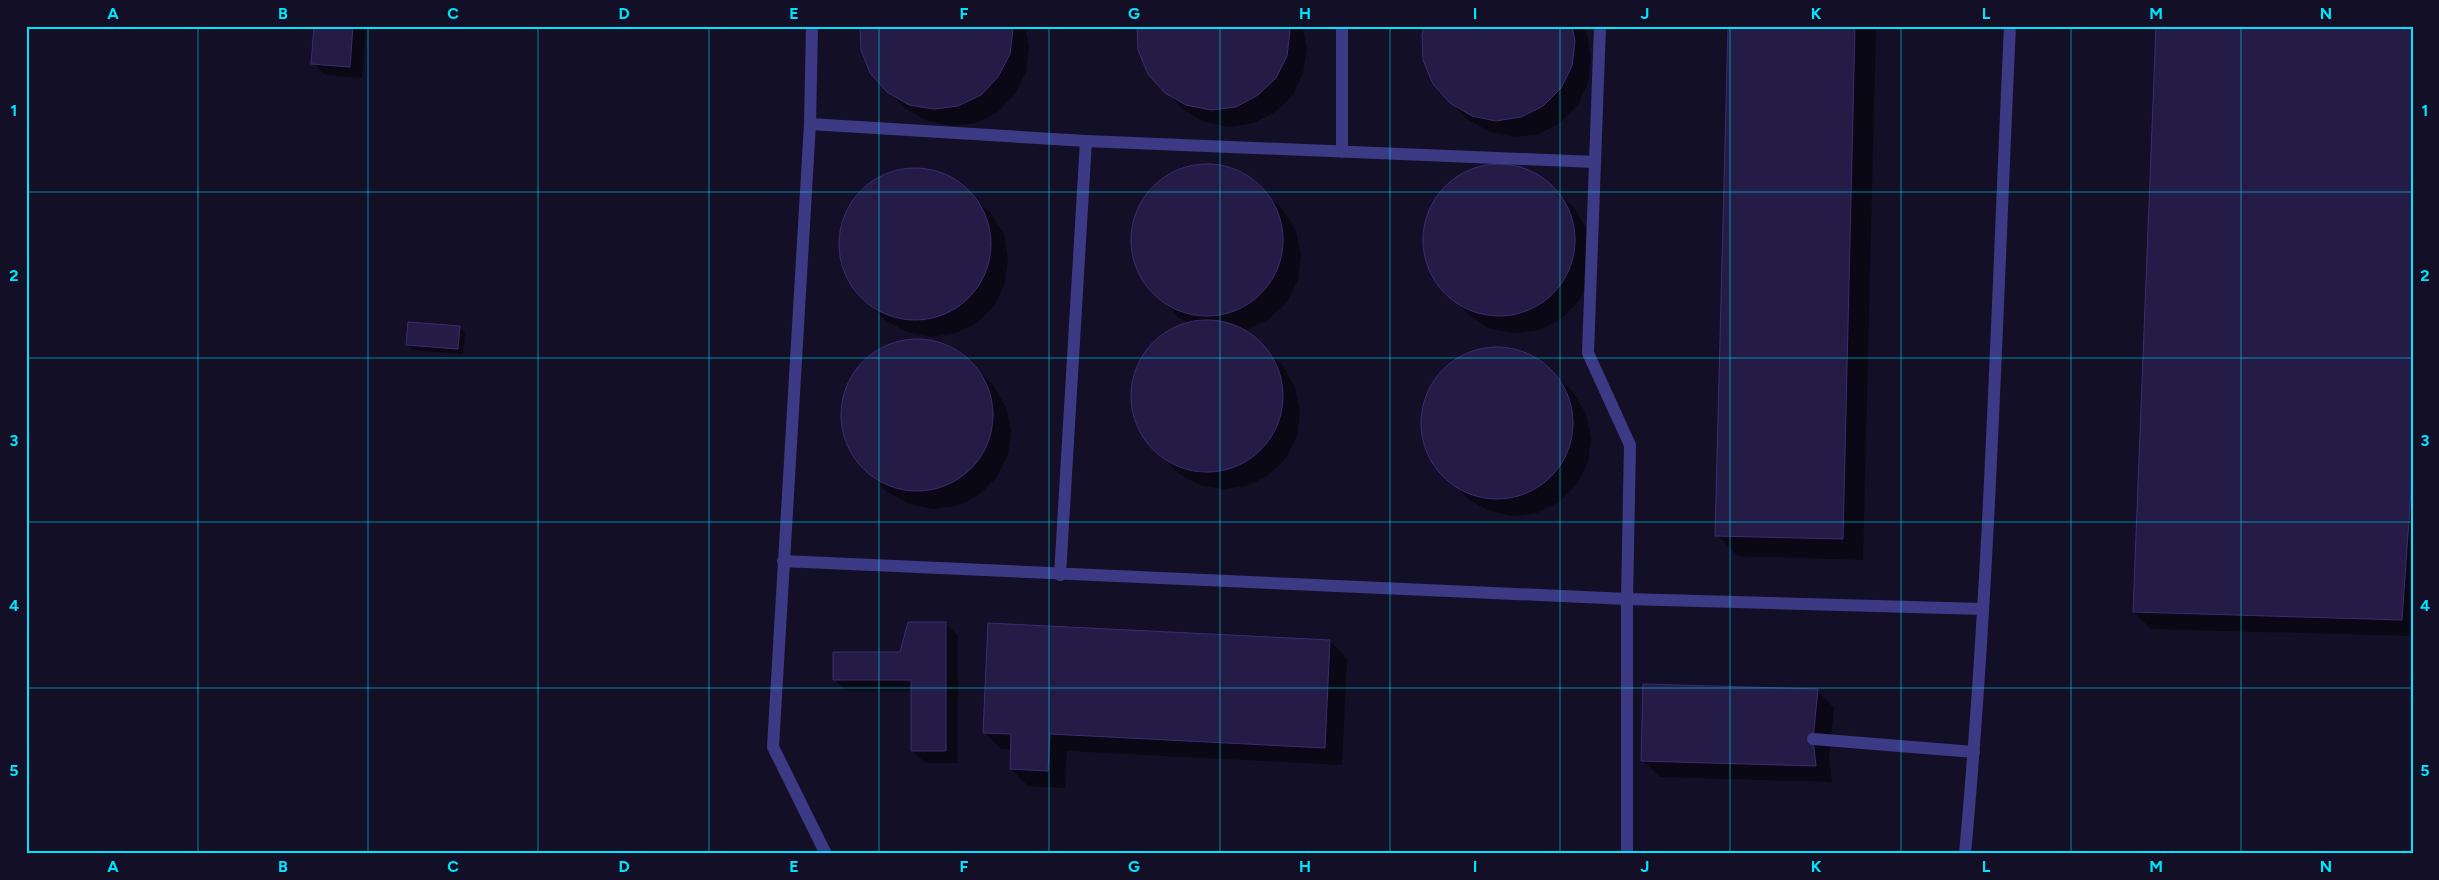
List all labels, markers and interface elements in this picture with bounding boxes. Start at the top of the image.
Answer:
text: A [107,4,119,23]
text: B [278,4,288,23]
text: C [447,4,459,23]
text: D [618,4,630,23]
text: E [789,4,799,23]
text: F [960,4,969,23]
text: G [1128,4,1140,23]
text: H [1299,4,1311,23]
text: I [1473,4,1477,23]
text: J [1641,4,1649,23]
text: K [1811,4,1822,23]
text: L [1982,4,1991,23]
text: M [2149,4,2163,23]
text: N [2320,4,2332,23]
text: 1 [11,101,17,120]
text: 1 [2422,101,2428,120]
text: 2 [9,266,19,285]
text: 2 [2420,266,2430,285]
text: 3 [10,431,19,450]
text: 3 [2421,431,2430,450]
text: 4 [9,596,19,615]
text: 4 [2420,596,2430,615]
text: 5 [9,761,19,780]
text: 5 [2420,761,2430,780]
text: A [107,857,119,876]
text: B [278,857,288,876]
text: C [447,857,459,876]
text: D [618,857,630,876]
text: E [789,857,799,876]
text: F [960,857,969,876]
text: G [1128,857,1140,876]
text: H [1299,857,1311,876]
text: I [1473,857,1477,876]
text: J [1641,857,1649,876]
text: K [1811,857,1822,876]
text: L [1982,857,1991,876]
text: M [2149,857,2163,876]
text: N [2320,857,2332,876]

